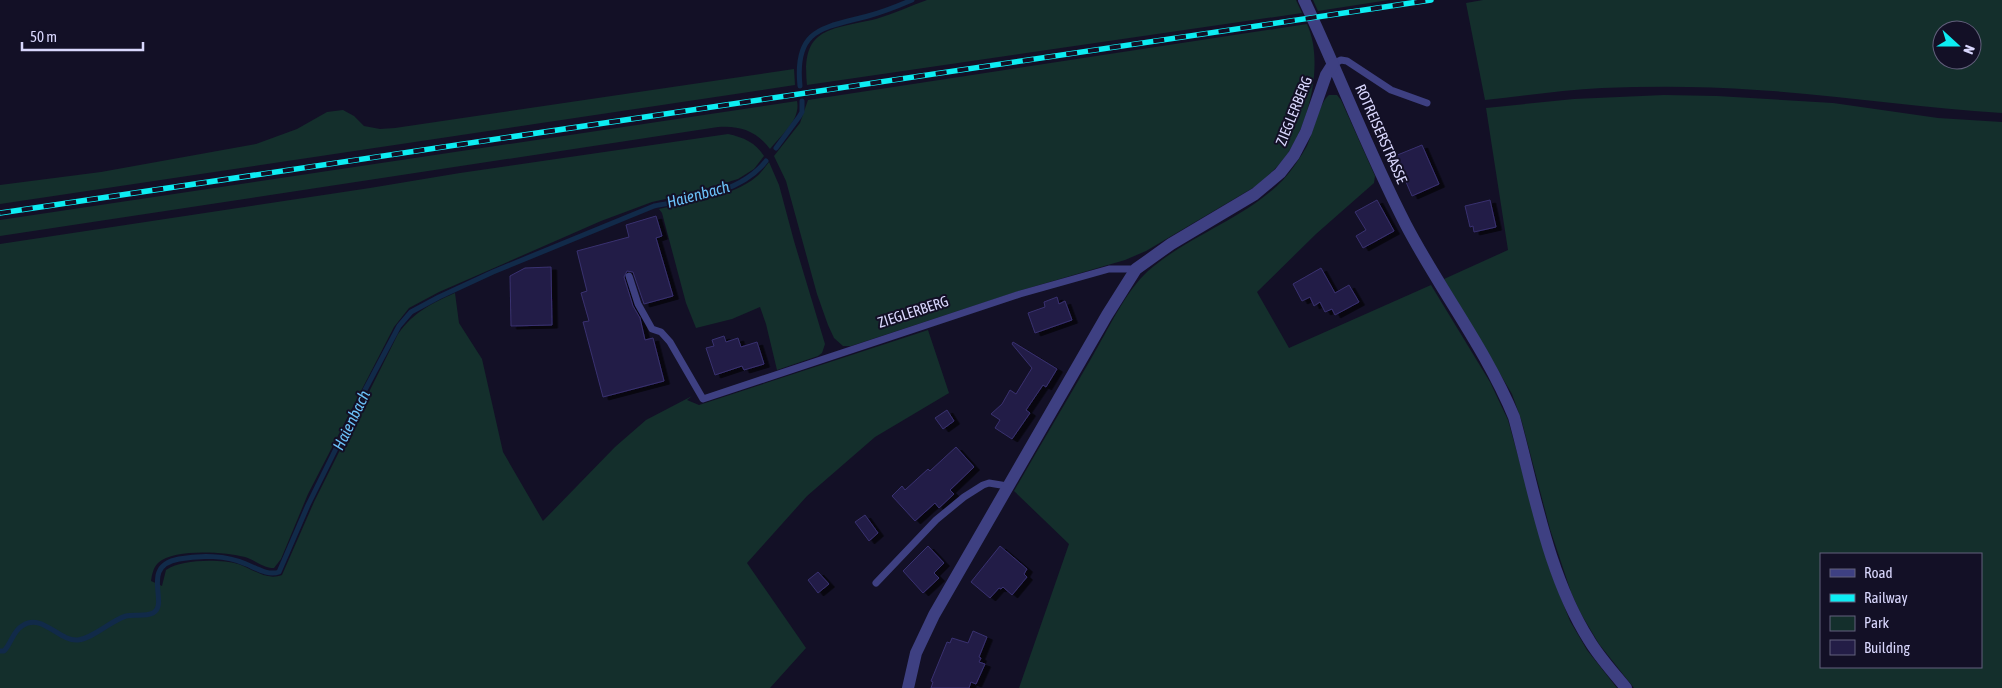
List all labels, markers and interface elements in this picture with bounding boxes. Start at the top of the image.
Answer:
scale bar [22,20,144,52]
north arrow [1932,20,1982,70]
text: 50 m [30,28,57,45]
text: N [1960,43,1978,56]
street label: ZIEGLERBERG [1272,74,1315,148]
street label: ROTREISERSTRASSE [1352,81,1411,187]
water label: Haienbach [665,177,732,211]
street label: ZIEGLERBERG [875,292,950,331]
water label: Haienbach [329,387,373,453]
legend [1820,553,1982,668]
text: Road [1864,564,1893,581]
text: Railway [1864,589,1908,606]
text: Park [1864,614,1889,631]
text: Building [1864,639,1910,656]

